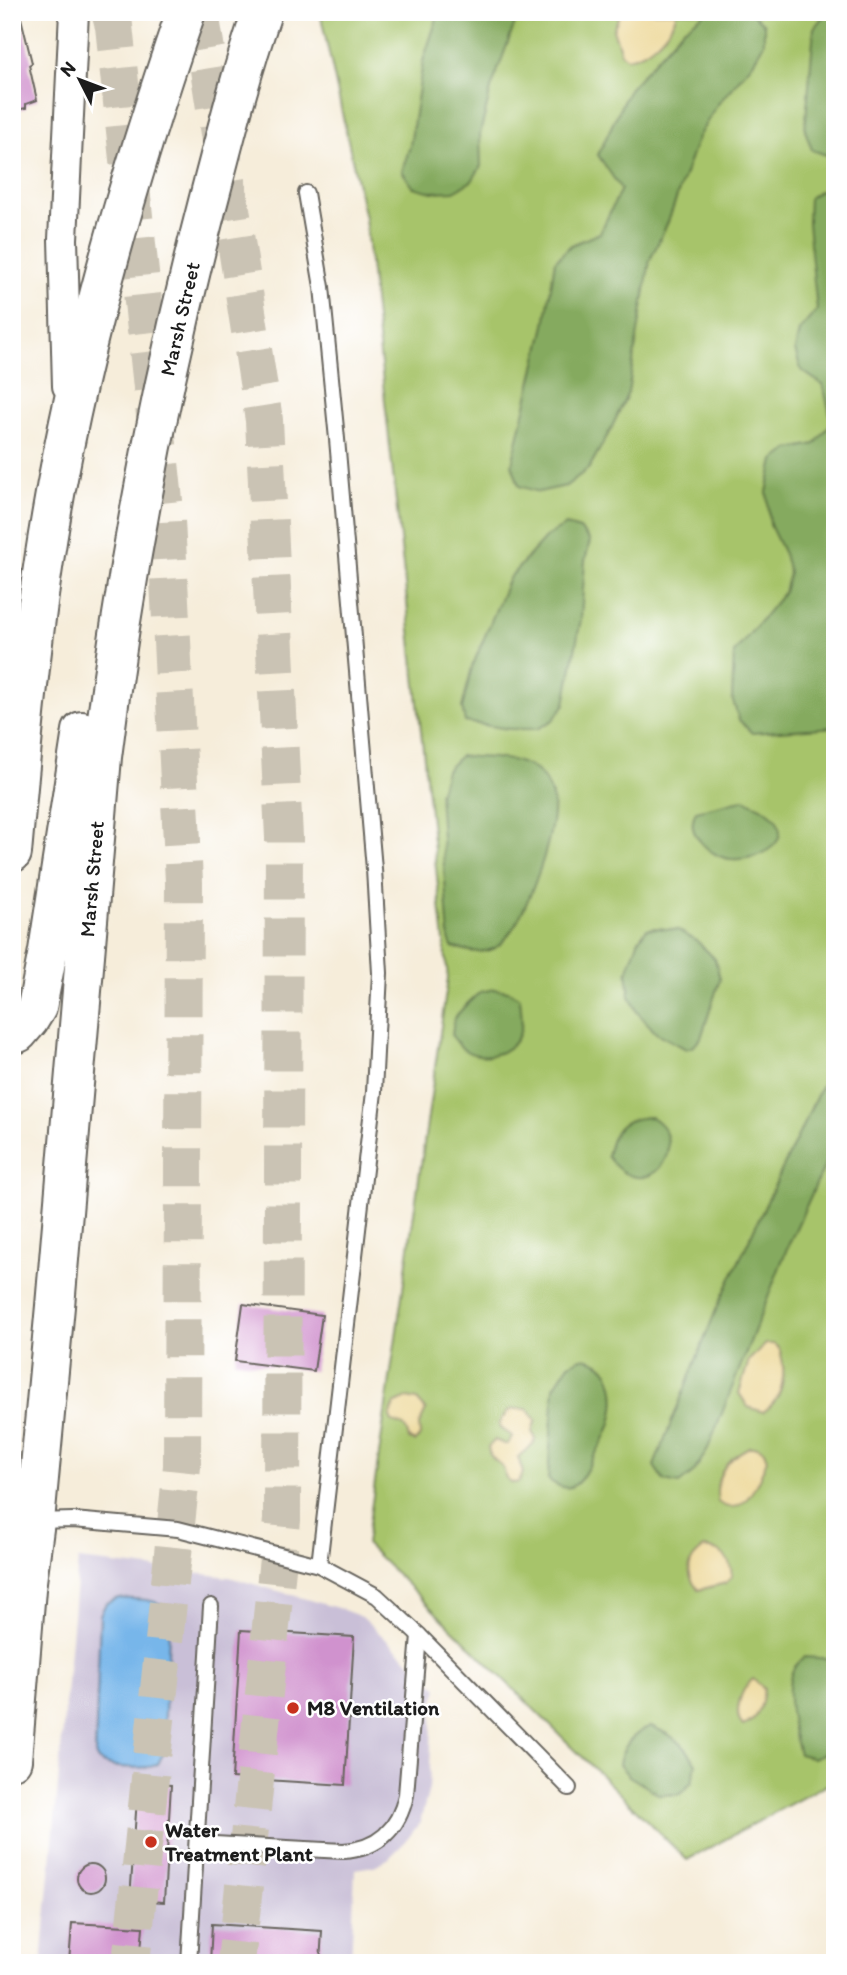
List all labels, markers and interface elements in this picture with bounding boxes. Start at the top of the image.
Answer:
north arrow [46,46,116,116]
text: N [55,56,81,81]
street label: Marsh Street [154,259,205,378]
street label: Marsh Street [74,820,109,938]
place label: M8 Ventilation [307,1695,440,1720]
marker: M8 Ventilation [285,1700,301,1716]
place label: Water Treatment Plant [164,1817,313,1866]
marker: Water Treatment Plant [143,1834,159,1850]

